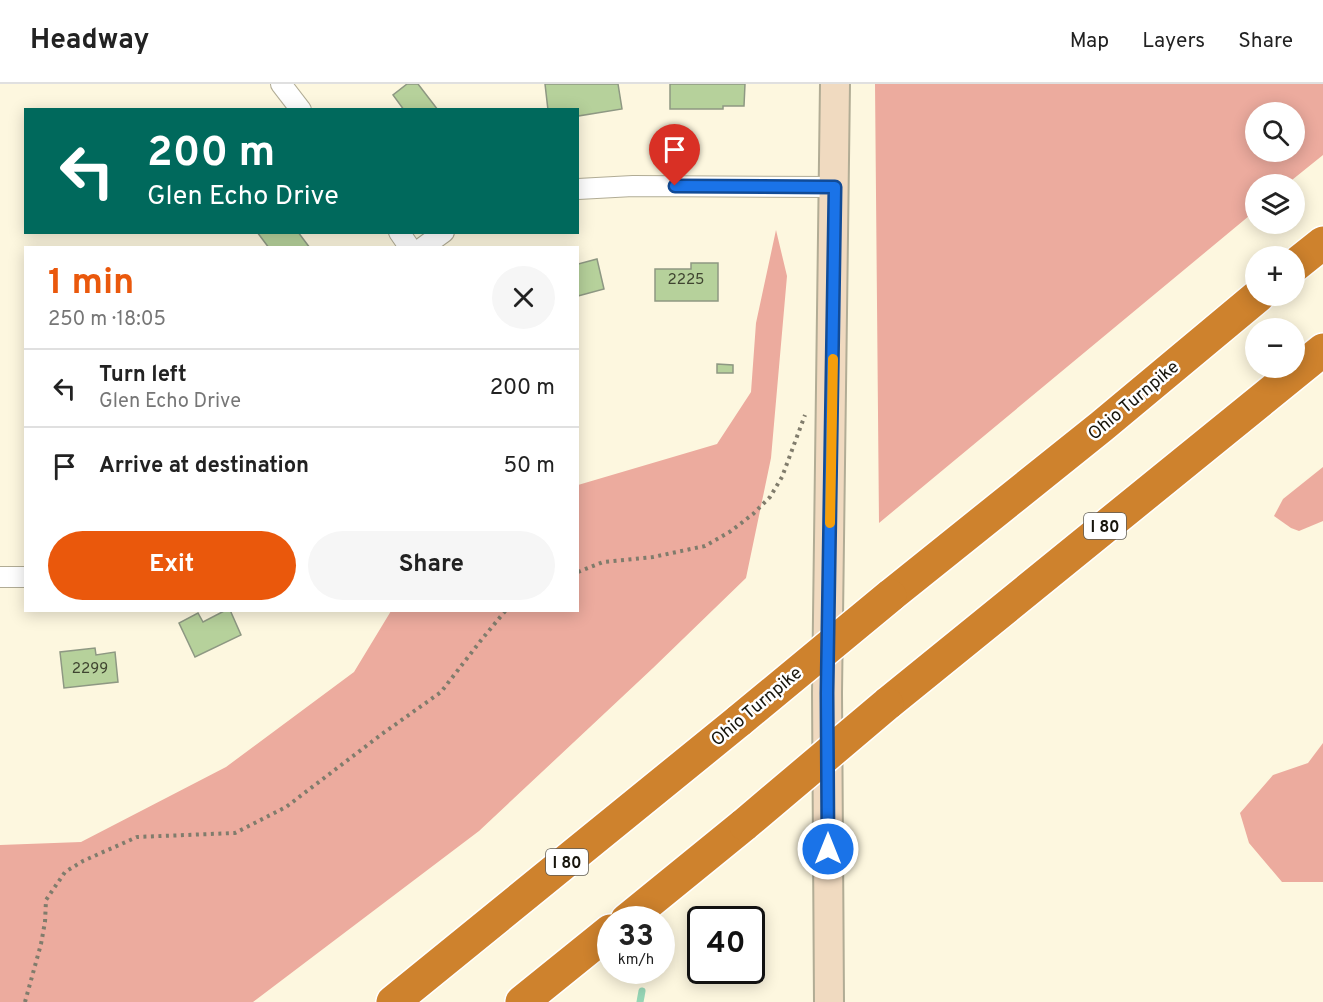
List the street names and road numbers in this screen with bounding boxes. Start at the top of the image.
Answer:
street label: Ohio Turnpike [1084,356,1184,446]
road number: I 80 [1084,513,1126,539]
street label: Ohio Turnpike [707,662,807,752]
road number: I 80 [546,849,588,875]

